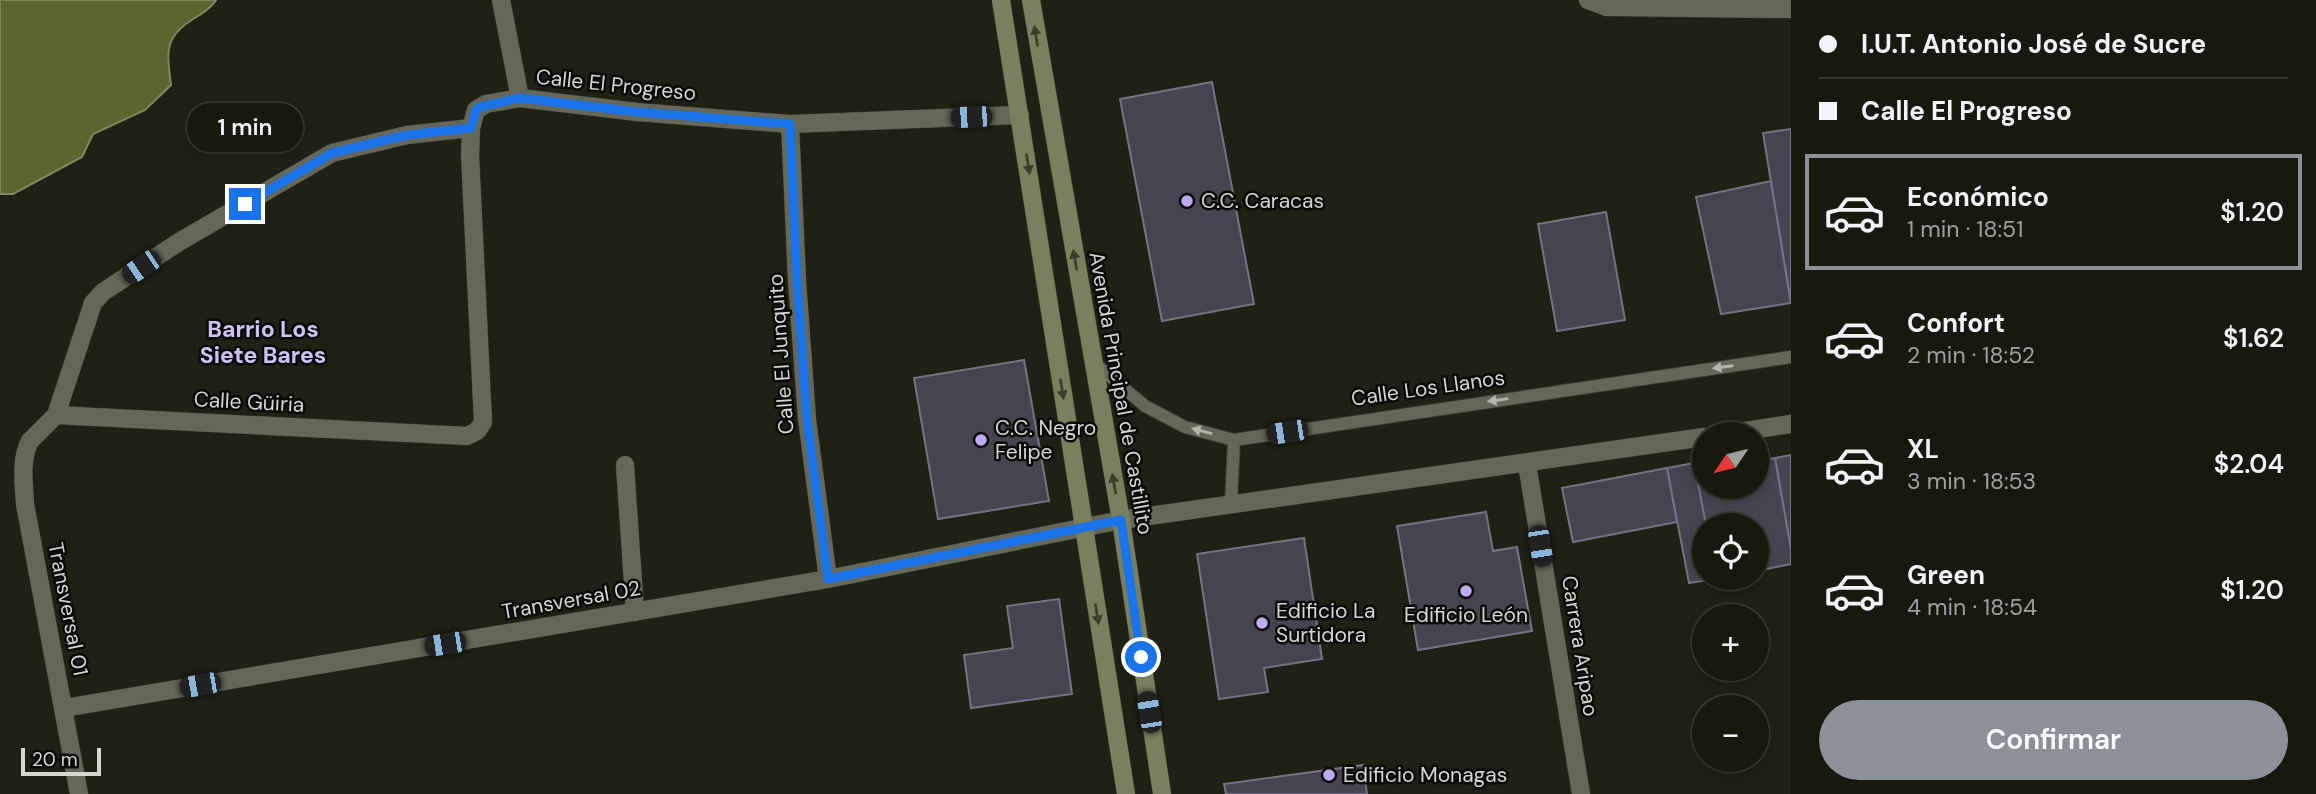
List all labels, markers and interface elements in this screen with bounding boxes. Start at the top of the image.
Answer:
one-way arrow [1030,25,1041,47]
text: I.U.T. Antonio José de Sucre [1861,27,2206,61]
street label: Calle El Progreso [534,63,698,107]
text: Calle El Progreso [1861,94,2072,128]
callout: 1 min [187,102,303,152]
car [950,106,993,128]
text: 1 min [218,112,272,142]
one-way arrow [1023,153,1034,175]
text: Económico [1907,180,2049,214]
icon: car [1823,181,1886,244]
place label: C.C. Caracas [1201,187,1324,215]
route end [229,188,261,220]
marker: C.C. Caracas [1179,193,1195,209]
text: $1.20 [2220,195,2284,229]
text: 1 min · 18:51 [1907,214,2023,244]
car [118,247,165,287]
one-way arrow [1069,249,1080,271]
street label: Avenida Principal de Castillito [1082,249,1160,537]
street label: Calle El Junquito [761,273,801,435]
text: Confort [1907,306,2005,340]
icon: car [1823,307,1886,370]
district label: Barrio Los Siete Bares [200,314,326,370]
text: $1.62 [2223,321,2284,355]
text: 2 min · 18:52 [1907,340,2035,370]
one-way arrow [1712,362,1734,373]
street label: Calle Los Llanos [1349,363,1507,413]
one-way arrow [1057,378,1068,400]
street label: Calle Güiria [193,385,305,419]
one-way arrow [1487,395,1509,406]
place label: C.C. Negro Felipe [995,414,1096,466]
car [1265,418,1310,446]
north arrow [1692,422,1769,499]
map controls [1692,422,1769,772]
one-way arrow [1190,425,1212,436]
marker: C.C. Negro Felipe [973,432,989,448]
text: XL [1907,432,1939,466]
icon: car [1823,433,1886,496]
text: $2.04 [2214,447,2284,481]
text: 3 min · 18:53 [1907,466,2036,496]
one-way arrow [1109,473,1120,495]
button: locate [1692,513,1769,590]
car [1527,524,1554,568]
street label: Transversal 01 [41,540,95,678]
text: Green [1907,558,1985,592]
icon: car [1823,559,1886,622]
text: $1.20 [2220,573,2284,607]
street label: Transversal 02 [499,574,643,626]
street label: Carrera Aripao [1555,574,1605,718]
marker: Edificio León [1458,583,1474,599]
text: 4 min · 18:54 [1907,592,2037,622]
place label: Edificio La Surtidora [1276,597,1375,649]
place label: Edificio León [1404,601,1528,629]
one-way arrow [1092,603,1103,625]
button: + [1692,604,1769,681]
marker: Edificio La Surtidora [1254,615,1270,631]
car [423,630,468,658]
route start [1125,641,1157,673]
car [178,671,223,699]
car [1136,690,1163,734]
button: − [1692,695,1769,772]
button: Confirmar [1819,700,2288,780]
scale bar [21,745,102,777]
text: 20 m [32,747,78,772]
place label: Edificio Monagas [1343,761,1507,789]
marker: Edificio Monagas [1321,767,1337,783]

